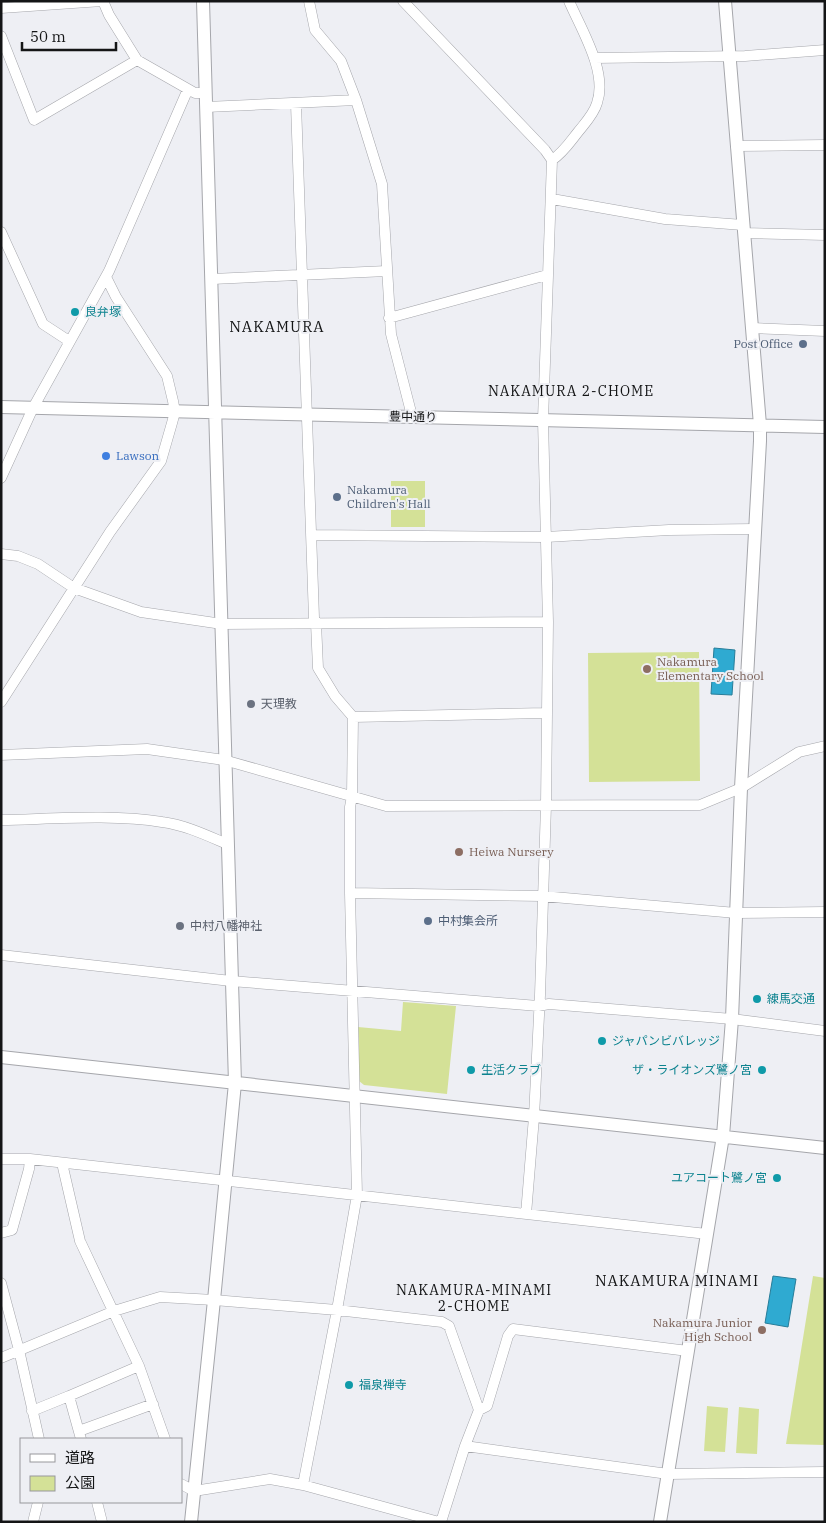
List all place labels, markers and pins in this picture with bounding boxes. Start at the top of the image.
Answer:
place label: 良弁塚 [85,304,121,319]
marker: 良弁塚 [69,306,81,318]
place label: Post Office [733,336,793,351]
marker: Post Office [797,338,809,350]
place label: Lawson [116,448,160,463]
marker: Lawson [100,450,112,462]
place label: Nakamura Children's Hall [347,482,431,511]
marker: Nakamura Children's Hall [331,491,343,503]
place label: Nakamura Elementary School [657,654,764,683]
marker: Nakamura Elementary School [641,663,653,675]
place label: 天理教 [261,696,297,711]
marker: 天理教 [245,698,257,710]
place label: Heiwa Nursery [469,844,554,859]
marker: Heiwa Nursery [453,846,465,858]
place label: 中村集会所 [438,913,498,928]
marker: 中村集会所 [422,915,434,927]
place label: 中村八幡神社 [190,918,262,933]
marker: 中村八幡神社 [174,920,186,932]
place label: 練馬交通 [767,991,815,1006]
marker: 練馬交通 [751,993,763,1005]
place label: ジャパンビバレッジ [612,1033,720,1048]
marker: ジャパンビバレッジ [596,1035,608,1047]
place label: 生活クラブ [481,1062,541,1077]
place label: ザ・ライオンズ鷺ノ宮 [632,1062,752,1077]
marker: 生活クラブ [465,1064,477,1076]
marker: ザ・ライオンズ鷺ノ宮 [756,1064,768,1076]
place label: ユアコート鷺ノ宮 [671,1170,767,1185]
marker: ユアコート鷺ノ宮 [771,1172,783,1184]
place label: Nakamura Junior High School [653,1315,753,1344]
marker: Nakamura Junior High School [756,1324,768,1336]
place label: 福泉禅寺 [359,1377,407,1392]
marker: 福泉禅寺 [343,1379,355,1391]

